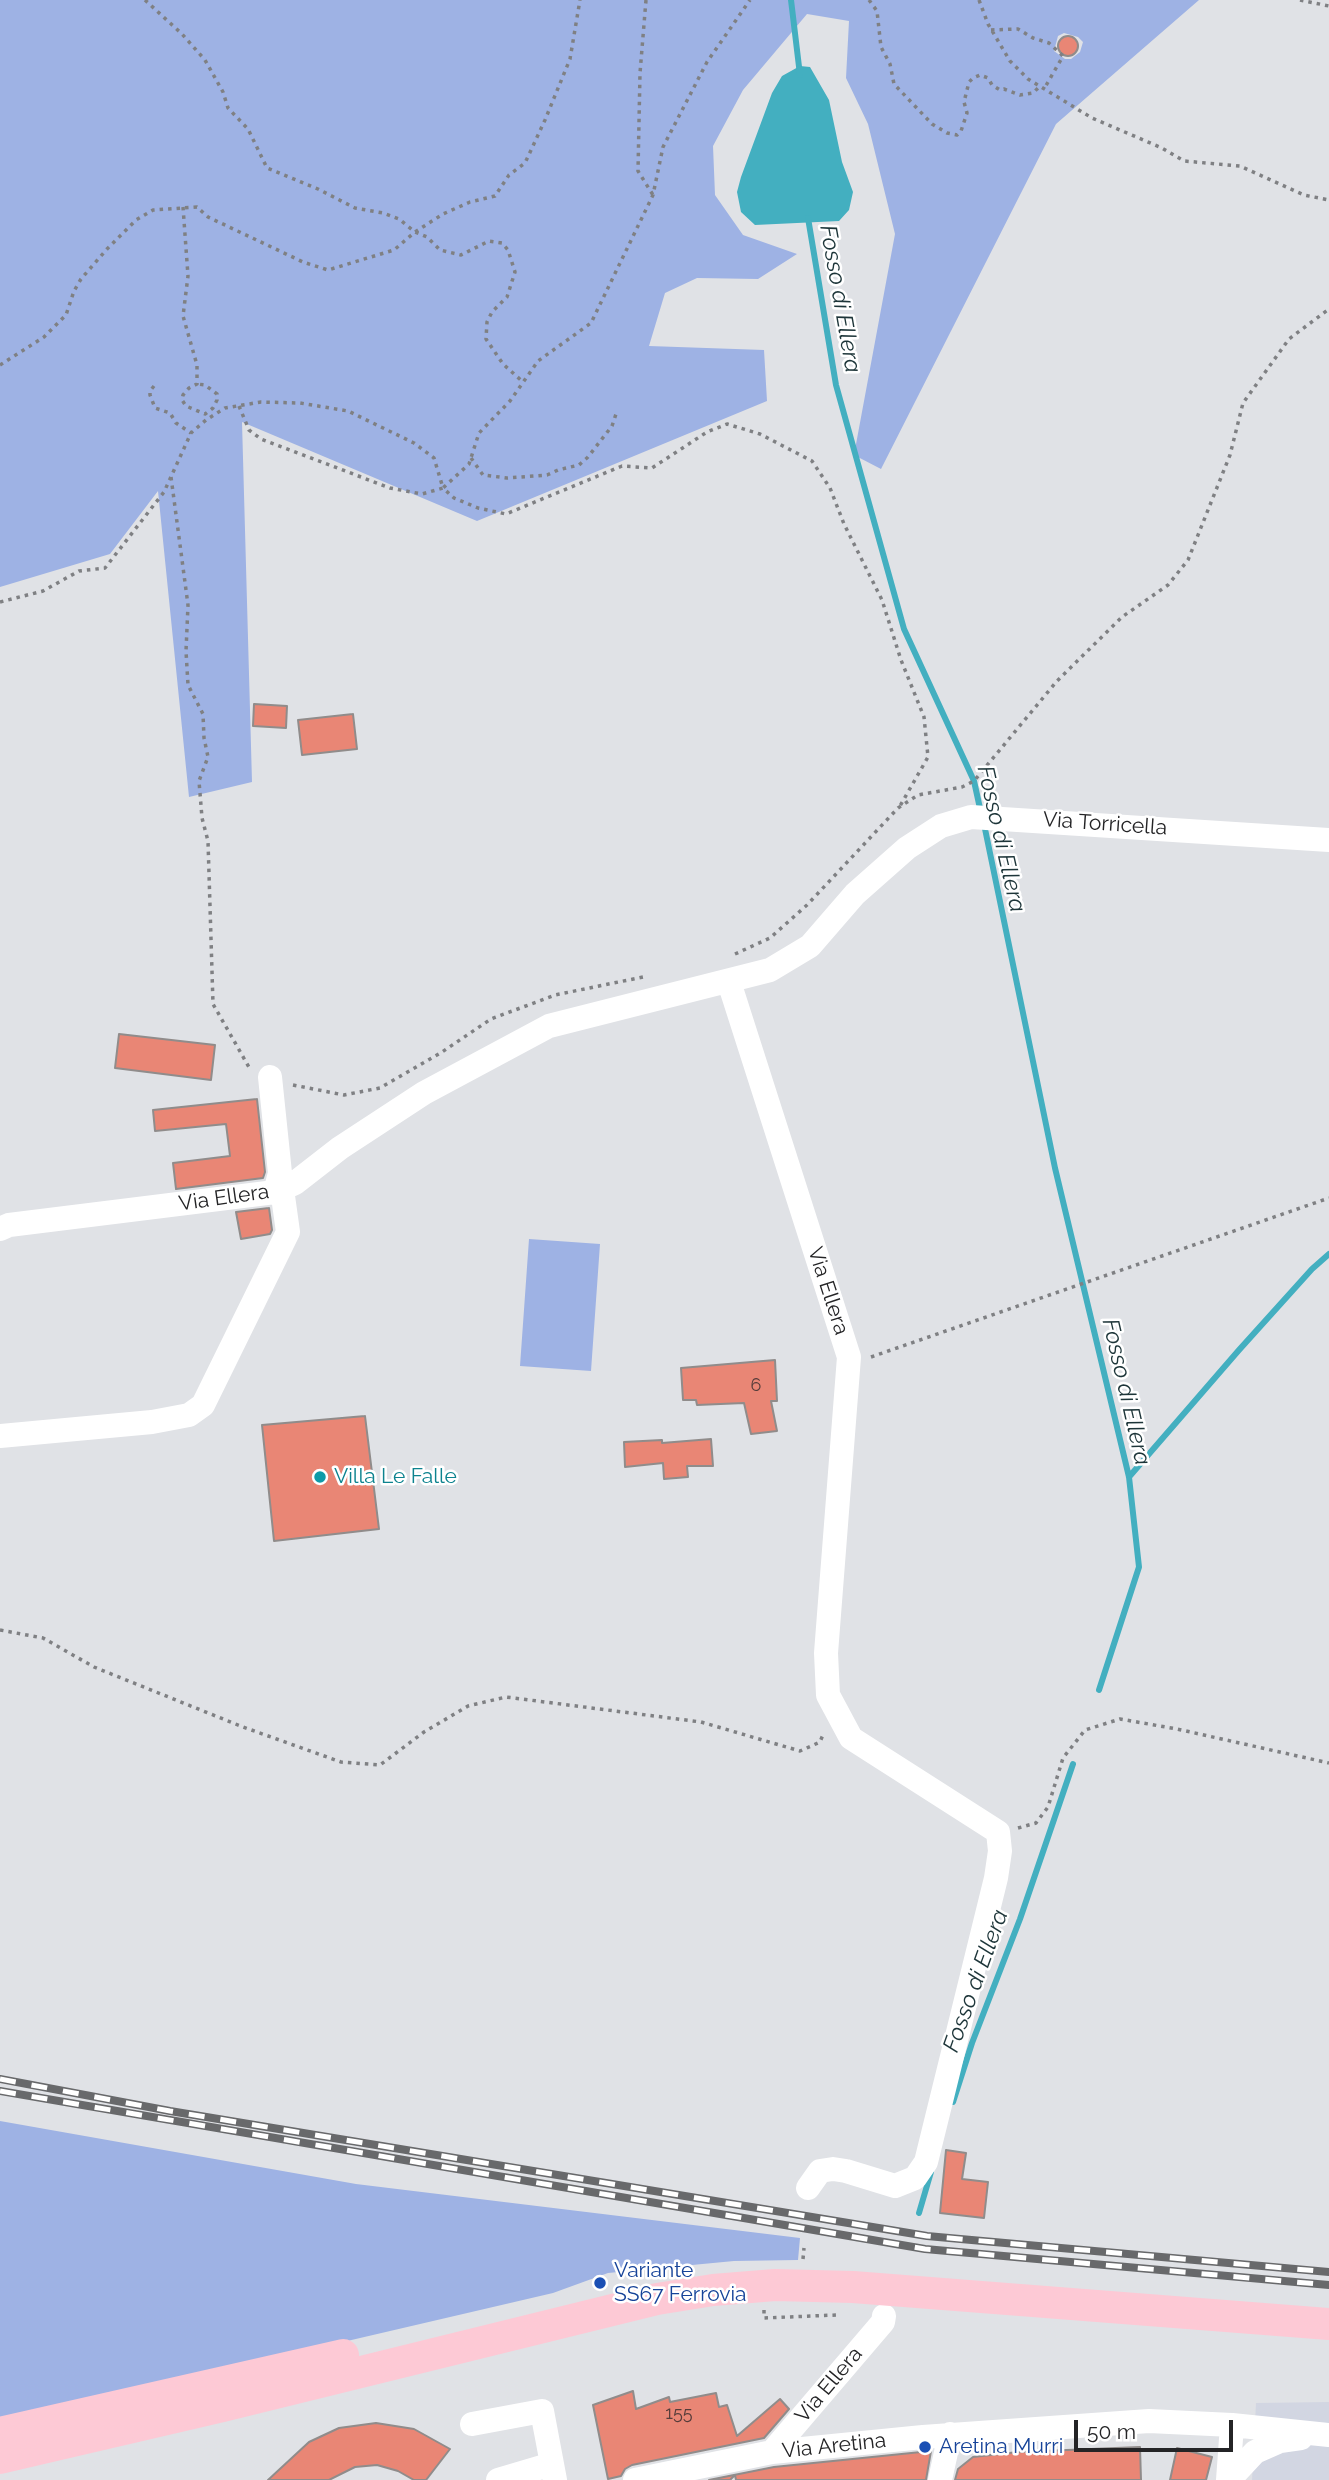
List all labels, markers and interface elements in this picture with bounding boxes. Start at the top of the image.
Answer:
water label: Fosso di Ellera [813,223,867,375]
water label: Fosso di Ellera [971,763,1031,915]
street label: Via Torricella [1042,807,1168,841]
street label: Via Ellera [177,1179,271,1217]
street label: Via Ellera [802,1244,854,1338]
water label: Fosso di Ellera [1096,1316,1156,1468]
house number: 6 [751,1375,761,1397]
place label: Villa Le Falle [334,1464,457,1490]
marker: Villa Le Falle [312,1469,328,1485]
water label: Fosso di Ellera [937,1906,1015,2056]
place label: Variante SS67 Ferrovia [614,2258,746,2308]
marker: Variante SS67 Ferrovia [592,2275,608,2291]
street label: Via Ellera [790,2342,868,2428]
house number: 155 [665,2403,693,2425]
scale bar [1077,2406,1236,2450]
text: 50 m [1087,2419,1136,2444]
street label: Via Aretina [781,2428,887,2464]
place label: Aretina Murri [939,2434,1063,2460]
marker: Aretina Murri [917,2439,933,2455]

